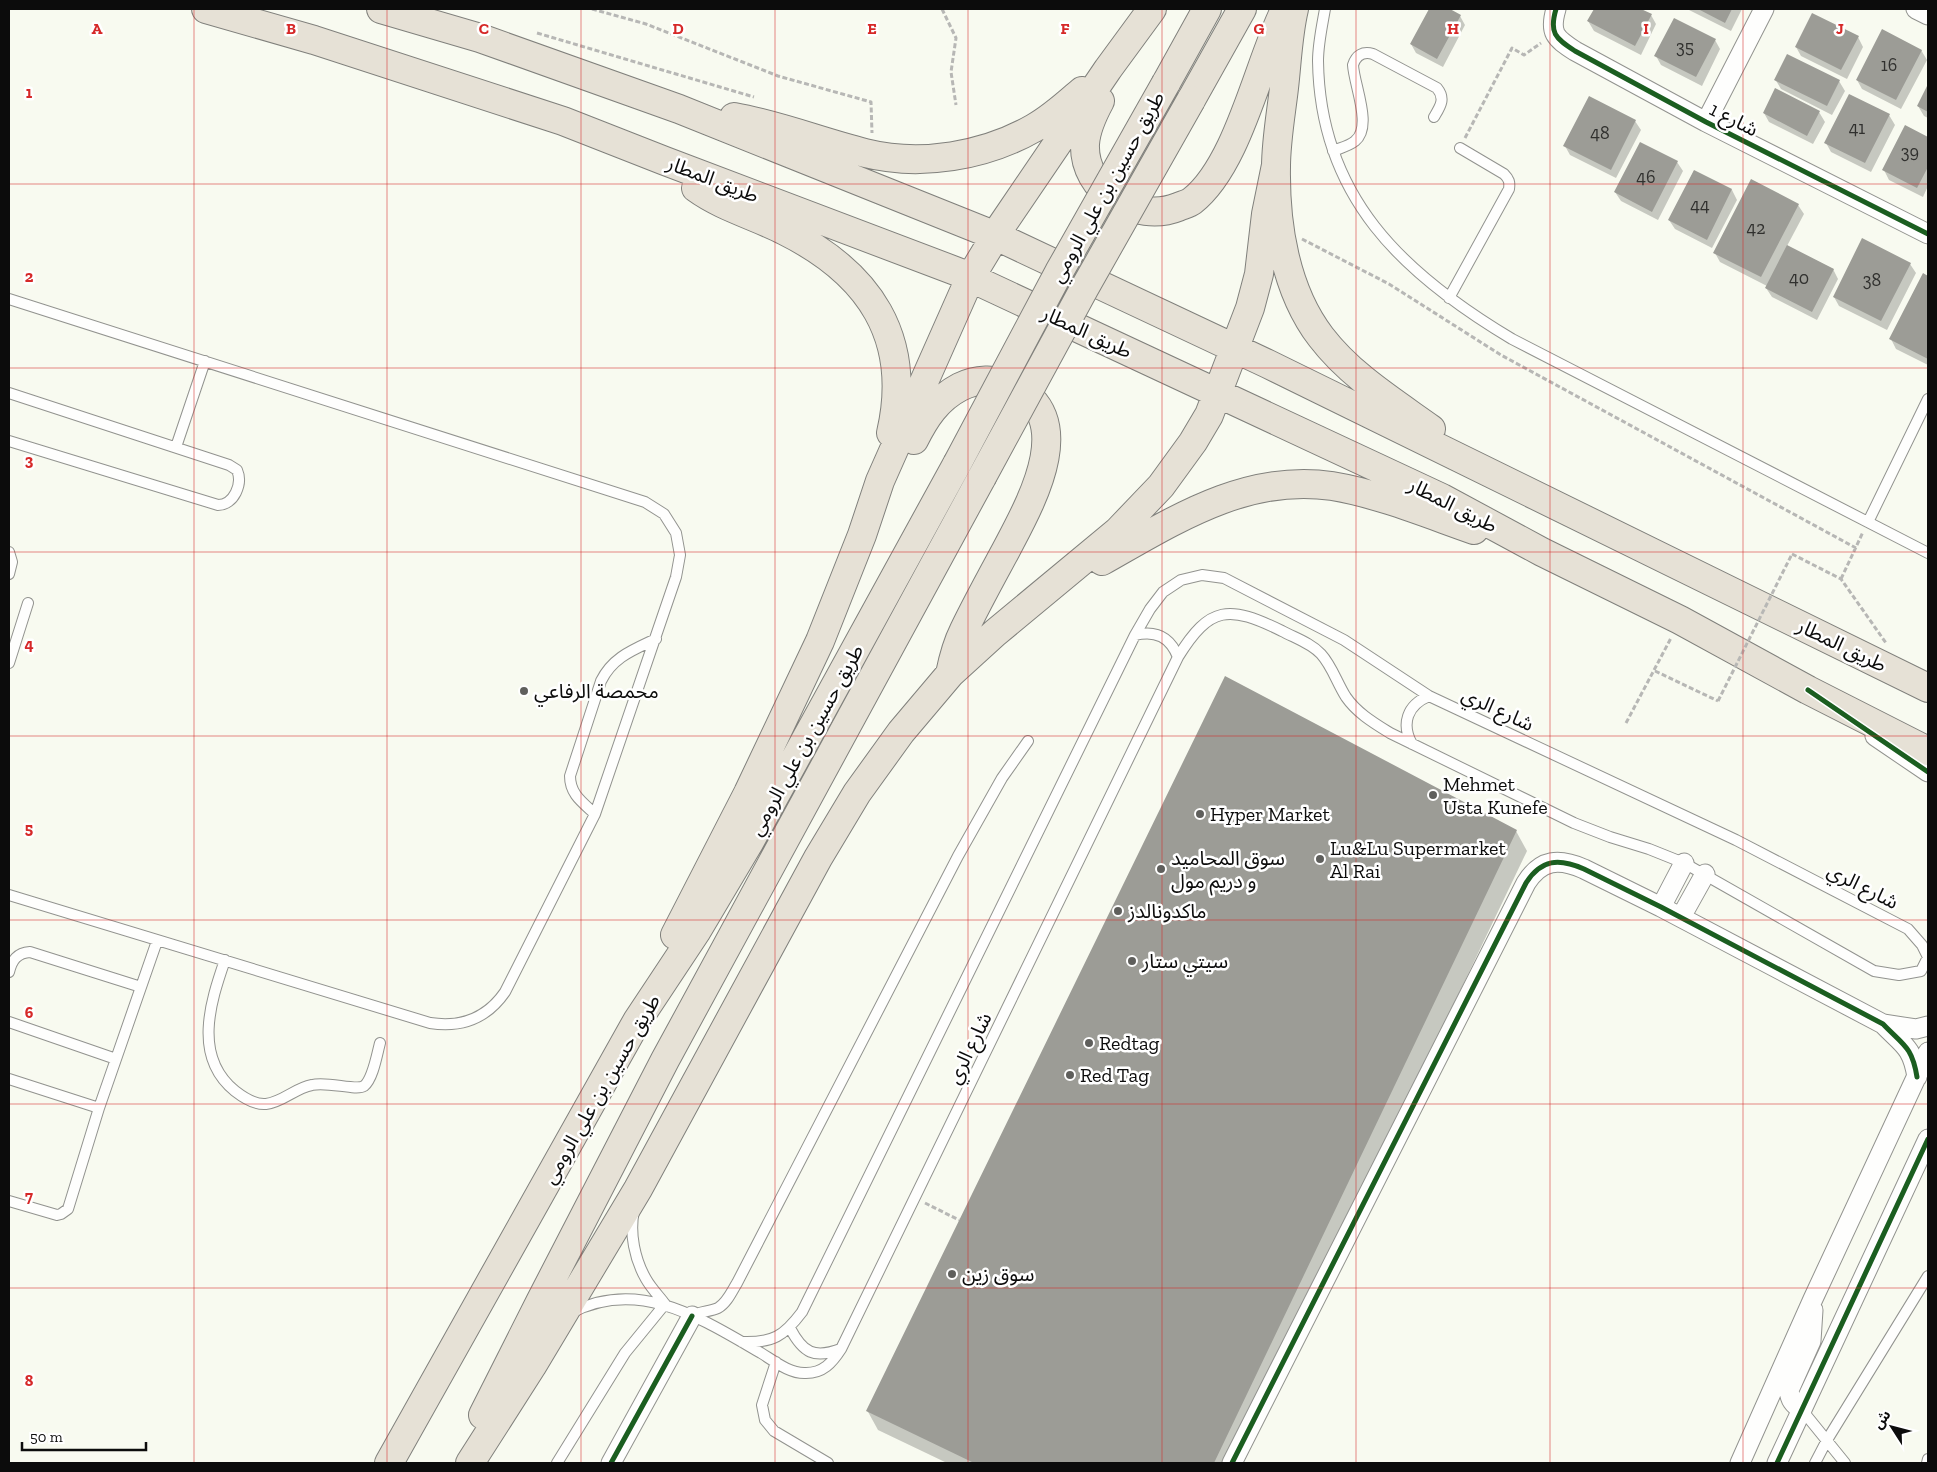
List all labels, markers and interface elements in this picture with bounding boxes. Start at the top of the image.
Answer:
text: A [92,19,103,38]
text: B [286,19,296,38]
text: C [479,19,489,38]
text: D [672,19,684,38]
text: E [867,19,877,38]
text: F [1060,19,1070,38]
text: G [1254,19,1265,38]
text: H [1447,19,1459,38]
text: I [1643,19,1649,38]
text: J [1836,19,1844,38]
house number: 35 [1676,36,1694,58]
house number: 16 [1881,54,1897,76]
text: 1 [26,83,33,102]
street label: طريق حسين بن علي الرومي [1044,87,1173,289]
street label: شارع 1 [1704,97,1762,144]
house number: 41 [1849,117,1865,139]
house number: 48 [1590,122,1610,144]
house number: 39 [1901,141,1919,163]
street label: طريق المطار [662,150,762,208]
house number: 46 [1636,166,1656,188]
house number: 44 [1690,194,1710,216]
house number: 42 [1747,217,1765,239]
text: 2 [25,267,34,286]
house number: 40 [1789,267,1809,289]
house number: 38 [1863,269,1881,291]
street label: طريق المطار [1037,300,1136,364]
text: 3 [25,451,34,470]
street label: طريق المطار [1403,472,1501,538]
street label: طريق المطار [1792,613,1891,678]
text: 4 [24,635,34,654]
street label: طريق حسين بن علي الرومي [743,640,872,842]
place label: محمصة الرفاعي [534,679,659,707]
street label: شارع الري [1457,682,1538,739]
marker: محمصة الرفاعي [518,685,530,697]
place label: Mehmet Usta Kunefe [1443,772,1548,819]
marker: Mehmet Usta Kunefe [1427,789,1439,801]
place label: Hyper Market [1210,802,1330,826]
marker: Hyper Market [1194,808,1206,820]
text: 5 [25,819,33,838]
place label: Lu&Lu Supermarket Al Rai [1330,836,1506,883]
place label: سوق المحاميد و دريم مول [1171,846,1285,896]
marker: Lu&Lu Supermarket Al Rai [1314,853,1326,865]
street label: شارع الري [1822,858,1903,917]
marker: سوق المحاميد و دريم مول [1155,863,1167,875]
place label: ماكدونالدز [1127,899,1207,923]
marker: ماكدونالدز [1112,905,1124,917]
place label: سيتي ستار [1141,949,1228,977]
marker: سيتي ستار [1126,955,1138,967]
street label: طريق حسين بن علي الرومي [537,990,668,1190]
text: 6 [25,1003,34,1022]
street label: شارع الري [941,1008,1000,1089]
place label: Redtag [1099,1031,1160,1055]
marker: Redtag [1083,1037,1095,1049]
place label: Red Tag [1080,1063,1149,1087]
marker: Red Tag [1064,1069,1076,1081]
text: 7 [25,1187,33,1206]
place label: سوق زين [962,1262,1034,1286]
marker: سوق زين [946,1268,958,1280]
text: 8 [25,1371,34,1390]
north arrow [1867,1402,1917,1452]
text: ش [1869,1407,1894,1432]
scale bar [22,1420,146,1452]
text: 50 m [30,1428,63,1446]

